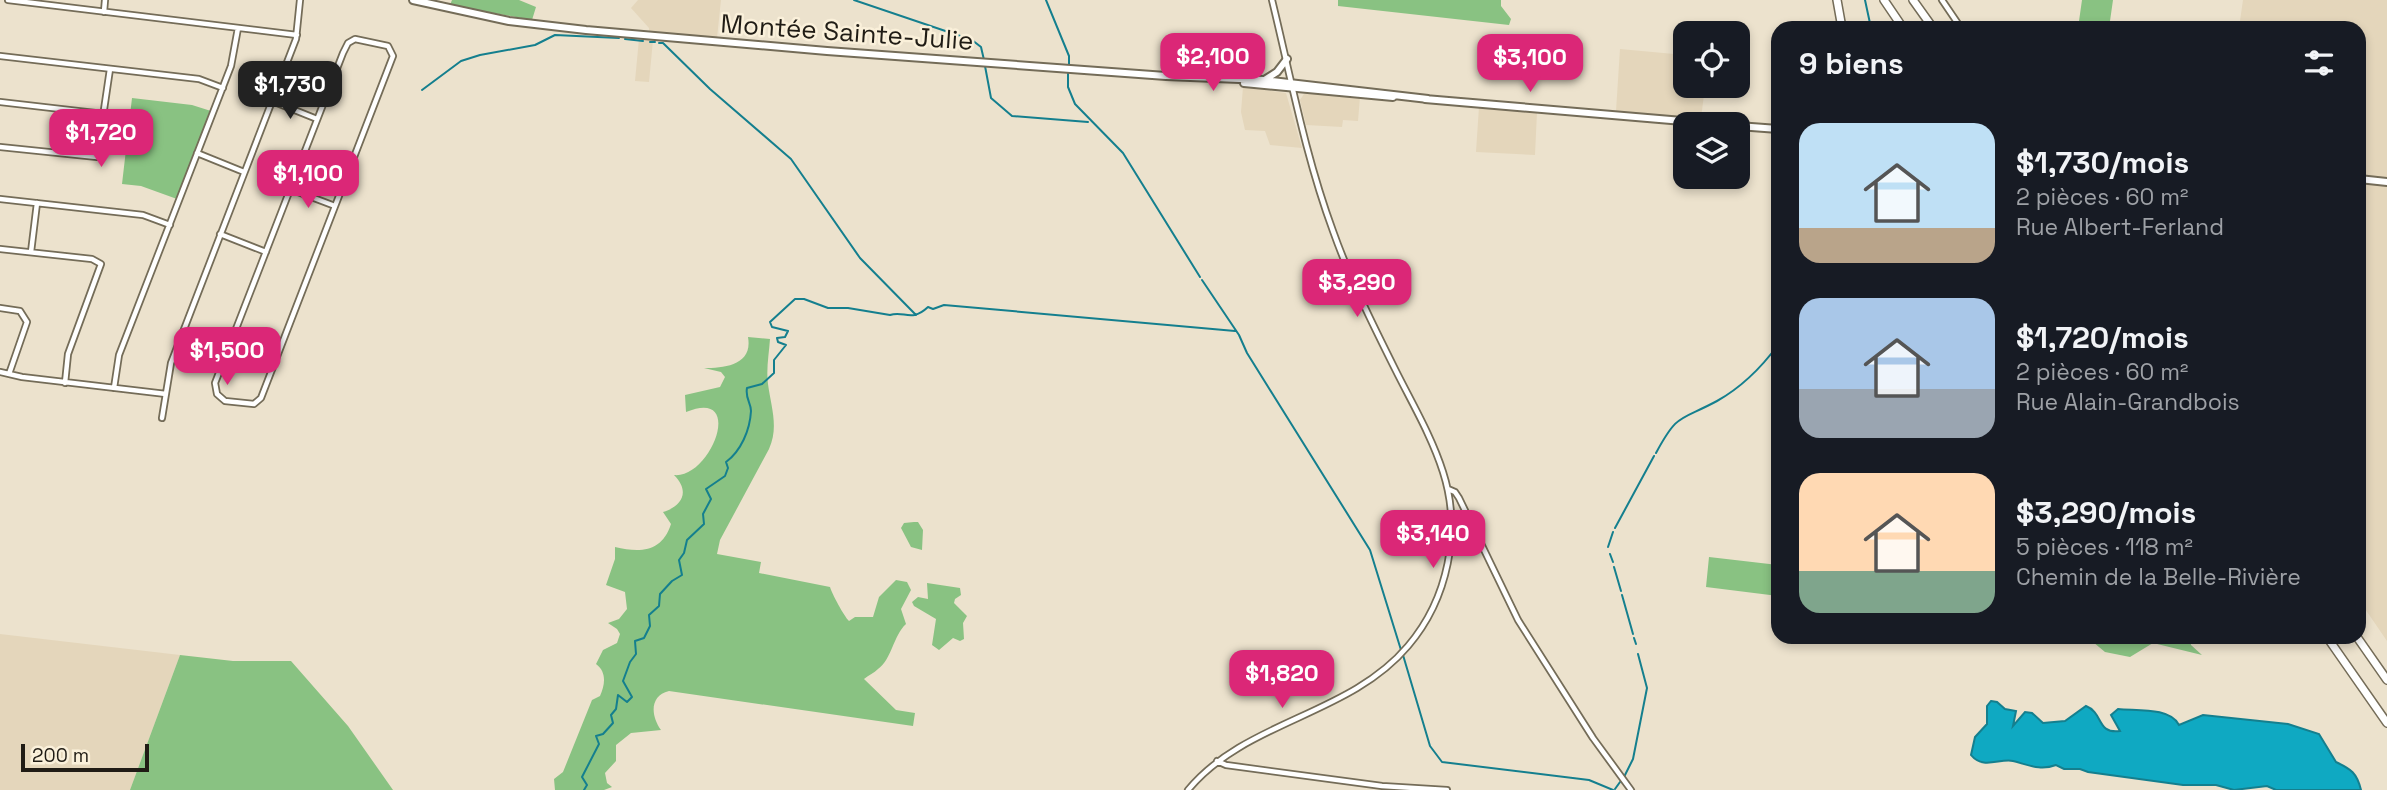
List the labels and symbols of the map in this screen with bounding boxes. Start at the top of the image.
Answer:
street label: Montée Sainte-Julie [719,6,975,58]
pin: $2,100 [1156,34,1270,93]
pin: $3,100 [1473,34,1587,94]
pin: $1,730 [233,61,347,121]
pin: $1,720 [44,110,158,169]
pin: $1,100 [251,150,365,210]
pin: $3,290 [1300,260,1414,319]
pin: $1,500 [170,328,284,387]
pin: $3,140 [1376,510,1490,570]
pin: $1,820 [1225,650,1339,710]
scale bar [21,741,149,773]

